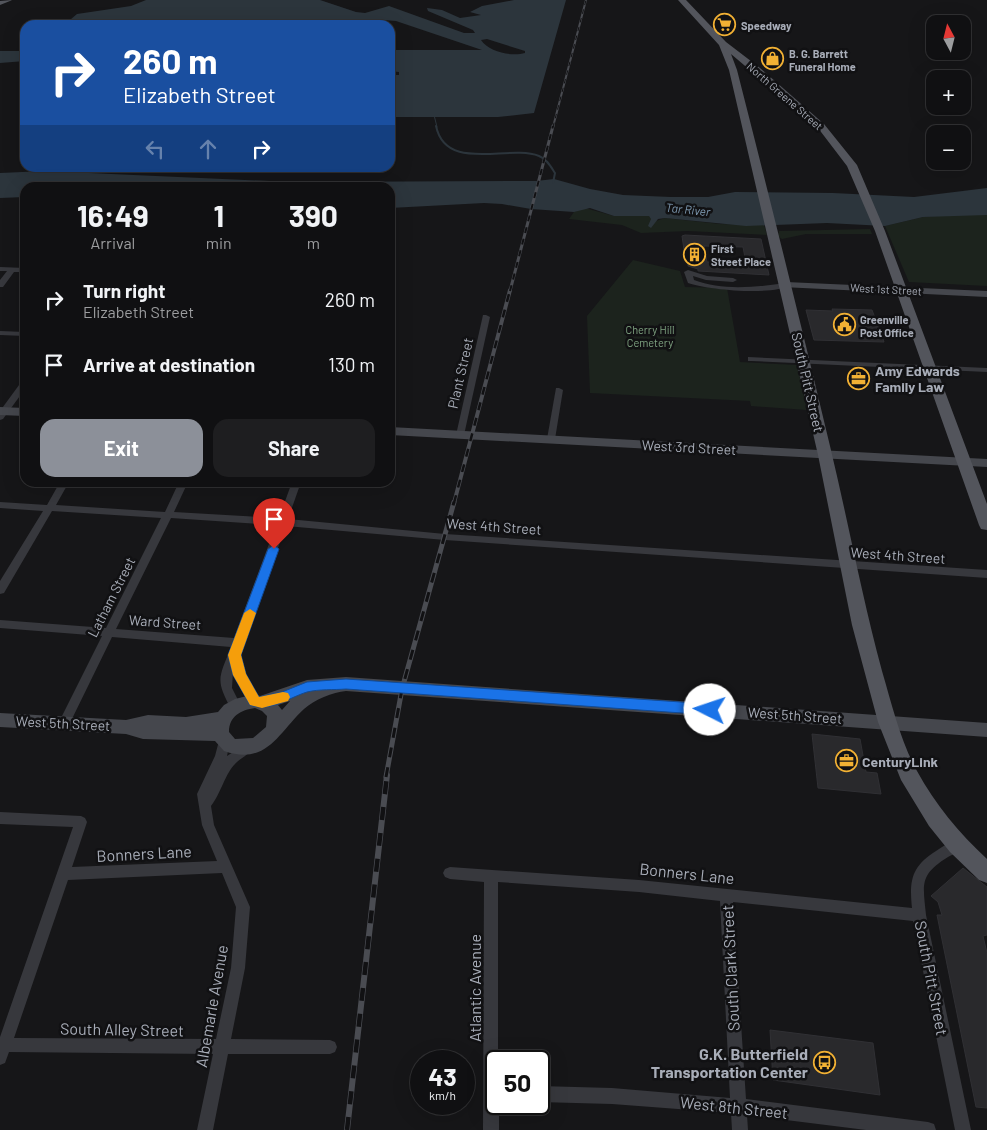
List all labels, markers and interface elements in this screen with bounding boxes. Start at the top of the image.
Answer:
supermarket icon: Speedway [713,13,737,37]
north arrow [926,15,971,60]
map controls [926,15,971,170]
place label: Speedway [741,19,792,32]
text: 260 m [123,39,218,81]
icon: right [40,40,105,105]
shop icon: B. G. Barrett Funeral Home [761,47,785,71]
place label: B. G. Barrett Funeral Home [789,47,856,73]
street label: North Greene Street [744,60,826,132]
button: + [926,70,971,115]
text: Elizabeth Street [123,81,276,107]
button: − [926,125,971,170]
icon: left [141,135,169,163]
icon: ahead [194,135,222,163]
icon: right [247,135,275,163]
text: 16:49 [77,197,149,233]
text: 1 [213,197,224,233]
text: 390 [289,197,338,233]
water label: Tar River [665,200,712,218]
text: Arrival [91,233,135,252]
text: min [206,233,232,252]
text: m [307,233,320,252]
building icon: First Street Place [683,242,707,266]
place label: First Street Place [711,242,771,268]
text: Turn right [83,279,165,302]
street label: West 1st Street [850,281,922,297]
icon: right [40,286,68,314]
text: 260 m [325,288,375,311]
text: Elizabeth Street [83,302,194,321]
public building icon: Greenville Post Office [832,313,856,337]
place label: Greenville Post Office [860,313,914,339]
park label: Cherry Hill Cemetery [625,323,675,349]
street label: South Pitt Street [788,330,828,434]
street label: Plant Street [444,336,476,410]
icon: arrive [40,351,68,379]
text: Arrive at destination [83,353,255,376]
text: 130 m [328,353,375,376]
place label: Amy Edwards Family Law [875,362,960,395]
office icon: Amy Edwards Family Law [847,366,871,390]
button: Exit [40,419,203,477]
button: Share [213,419,375,477]
street label: West 3rd Street [641,436,737,458]
pin [253,498,295,549]
icon: arrive [260,505,288,533]
street label: West 4th Street [446,514,542,538]
street label: West 4th Street [850,543,946,567]
street label: Latham Street [84,554,138,640]
street label: Ward Street [128,611,202,633]
position arrow [683,683,735,735]
street label: West 5th Street [747,703,843,727]
street label: West 5th Street [15,712,111,734]
office icon: CenturyLink [834,749,858,773]
place label: CenturyLink [862,753,939,770]
street label: Bonners Lane [96,841,192,865]
street label: Bonners Lane [639,859,735,887]
street label: South Clark Street [717,904,743,1032]
street label: South Pitt Street [912,919,952,1037]
street label: Atlantic Avenue [465,934,484,1042]
street label: Albemarle Avenue [191,943,231,1069]
street label: South Alley Street [60,1018,184,1040]
place label: G.K. Butterfield Transportation Center [651,1044,808,1081]
speed limit sign: 50 [485,1050,550,1115]
bus stop icon: G.K. Butterfield Transportation Center [812,1050,836,1074]
text: 43 [428,1061,457,1091]
text: km/h [429,1088,456,1102]
street label: West 8th Street [679,1092,789,1122]

